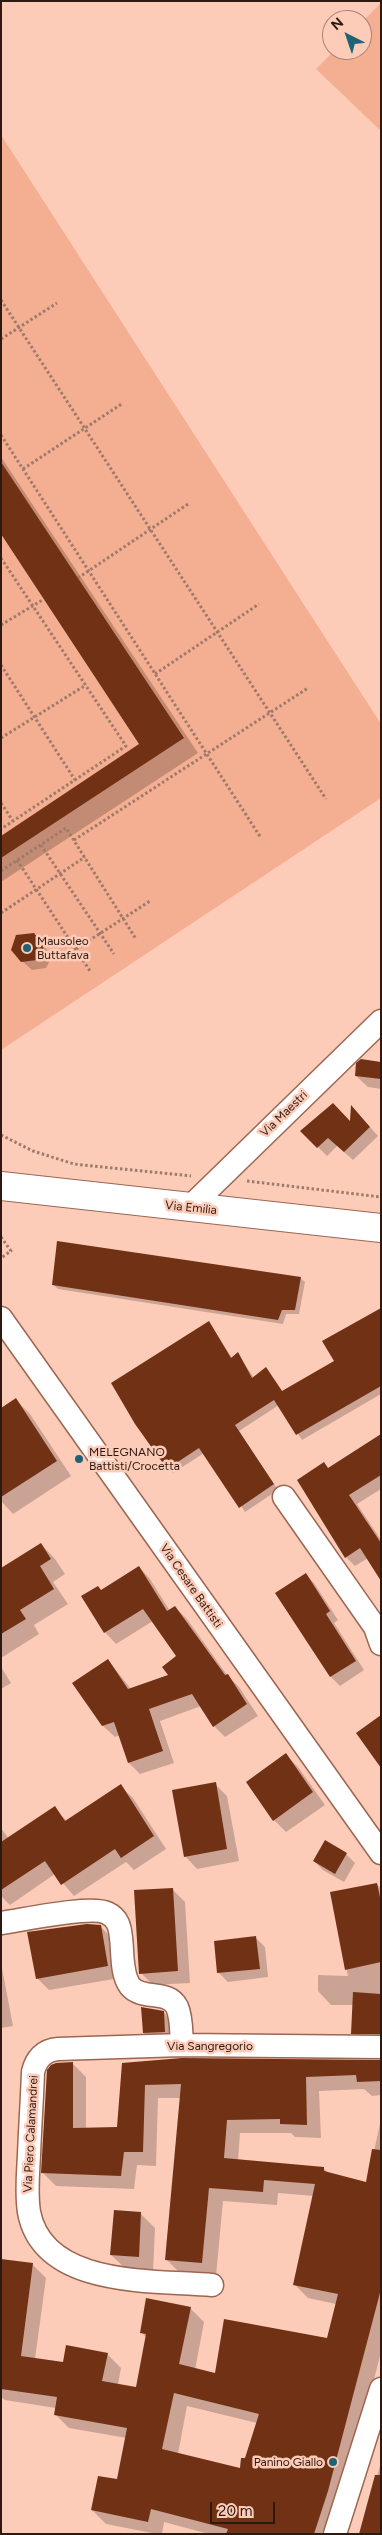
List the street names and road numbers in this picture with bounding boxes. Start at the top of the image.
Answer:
street label: Via Maestri [257,1088,311,1140]
street label: Via Emilia [164,1198,218,1218]
street label: Via Cesare Battisti [157,1541,225,1631]
street label: Via Sangregorio [167,2039,253,2053]
street label: Via Piero Calamandrei [21,2075,41,2193]

